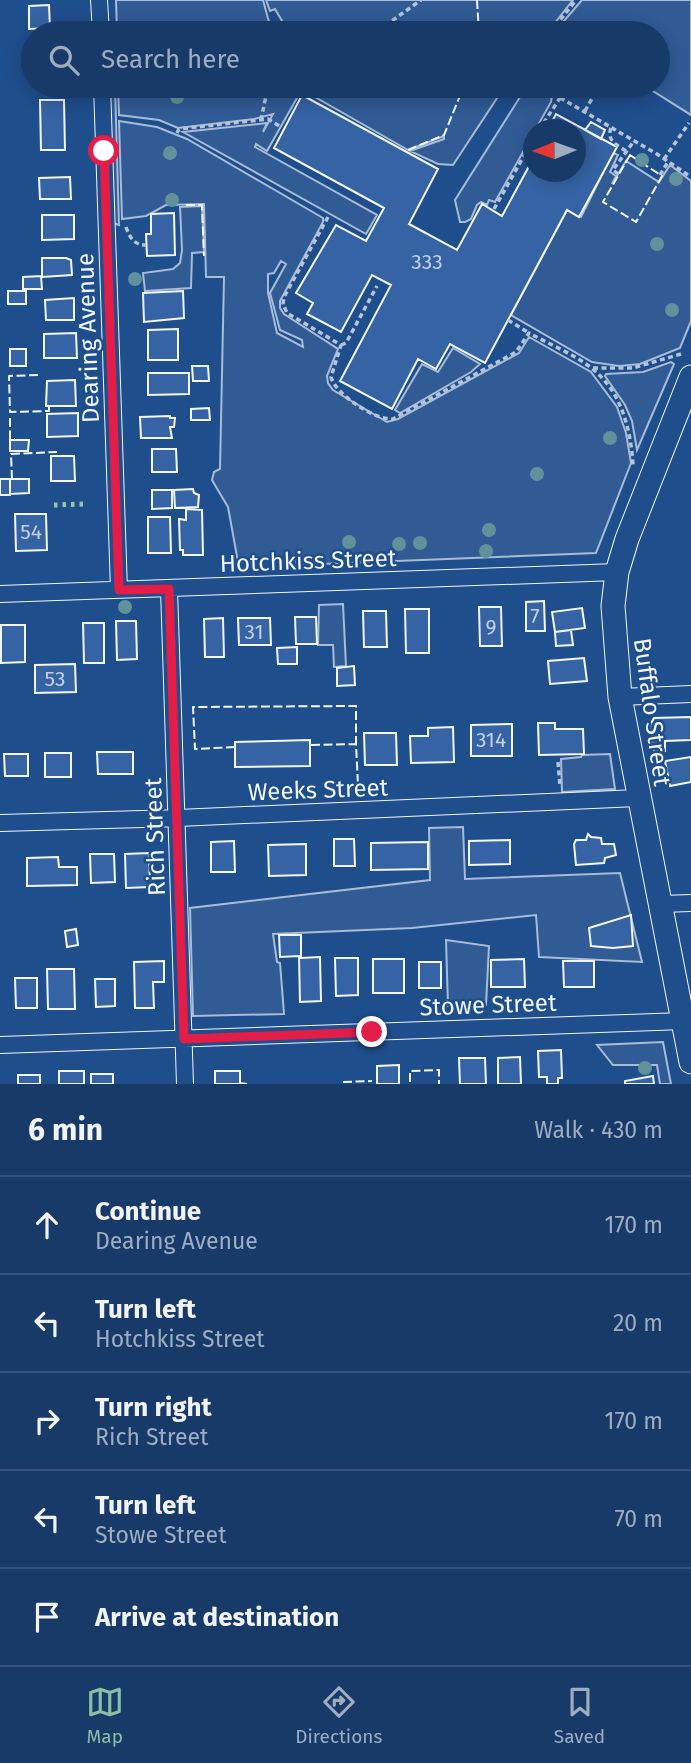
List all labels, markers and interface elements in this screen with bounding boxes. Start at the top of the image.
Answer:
search box [21,21,670,98]
icon: search [45,41,83,79]
text: Search here [101,44,240,75]
north arrow [523,119,586,182]
route start [88,135,119,166]
house number: 333 [411,249,443,275]
street label: Dearing Avenue [71,253,105,423]
house number: 54 [20,519,42,545]
street label: Hotchkiss Street [219,544,397,578]
house number: 7 [530,603,540,629]
house number: 9 [485,614,497,640]
house number: 31 [244,619,264,645]
street label: Buffalo Street [628,636,676,788]
house number: 53 [45,666,65,692]
house number: 314 [476,727,506,753]
street label: Weeks Street [247,774,389,806]
street label: Rich Street [139,777,171,897]
street label: Stowe Street [419,989,557,1021]
route end [356,1016,387,1047]
text: 6 min [28,1112,103,1148]
text: Walk · 430 m [534,1116,663,1144]
text: Continue [95,1196,201,1227]
icon: ahead [28,1206,66,1244]
text: 170 m [604,1211,663,1239]
text: Dearing Avenue [95,1227,258,1255]
text: Turn left [95,1294,196,1325]
icon: left [28,1304,66,1342]
text: 20 m [613,1309,663,1337]
text: Hotchkiss Street [95,1325,265,1353]
text: Turn right [95,1392,212,1423]
icon: right [28,1402,66,1440]
text: 170 m [604,1407,663,1435]
text: Rich Street [95,1423,208,1451]
text: Turn left [95,1490,196,1521]
icon: left [28,1500,66,1538]
text: 70 m [614,1505,663,1533]
text: Stowe Street [95,1521,226,1549]
icon: arrive [28,1598,66,1636]
text: Arrive at destination [95,1602,339,1633]
tab: Map [86,1683,124,1748]
tab: Directions [295,1683,382,1748]
tab: Saved [554,1683,605,1748]

